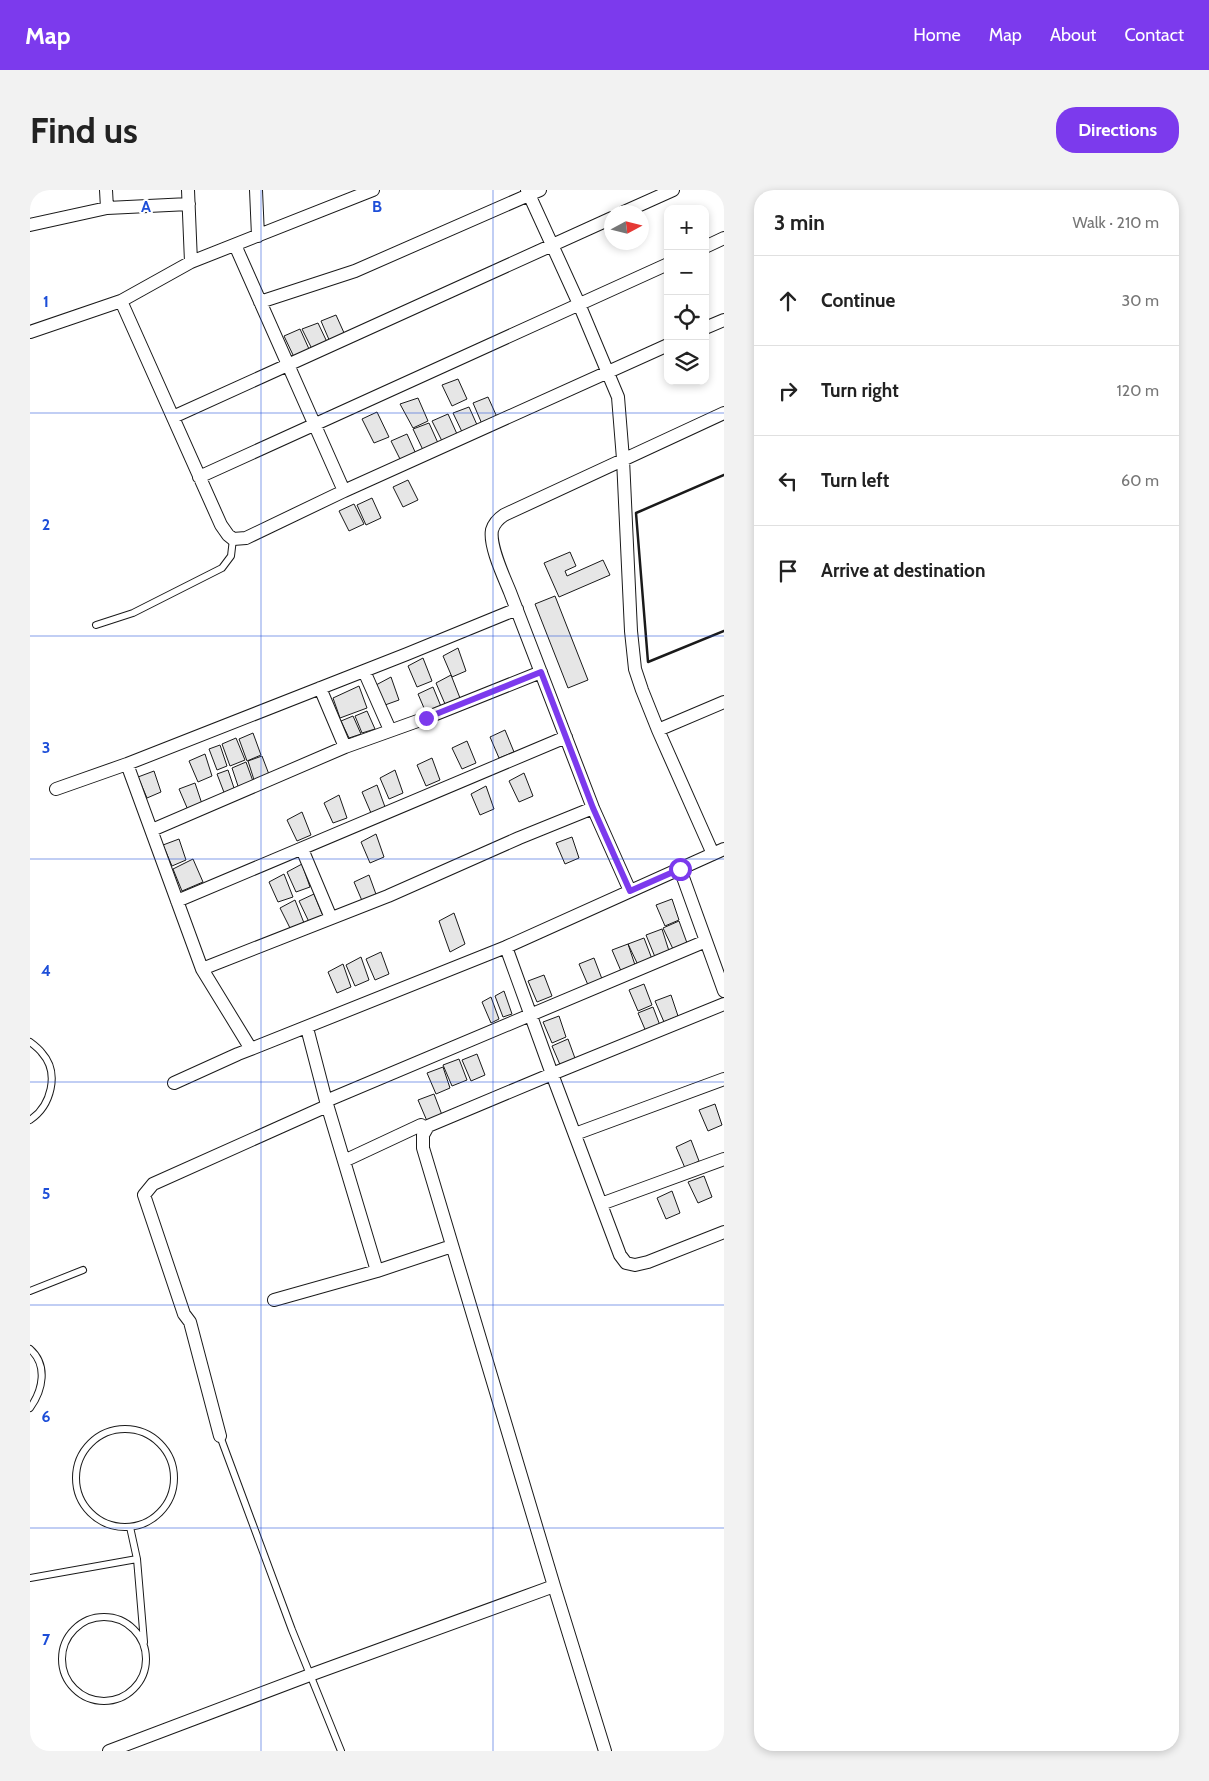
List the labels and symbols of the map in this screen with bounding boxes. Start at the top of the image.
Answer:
text: A [141,197,151,216]
text: B [372,197,382,216]
north arrow [604,205,649,250]
text: 1 [43,292,49,311]
text: 2 [42,515,50,534]
route end [415,707,438,730]
text: 3 [42,738,50,757]
route start [669,858,692,881]
text: 4 [41,961,51,980]
text: 5 [42,1184,50,1203]
text: 6 [42,1407,51,1426]
text: 7 [42,1630,51,1649]

